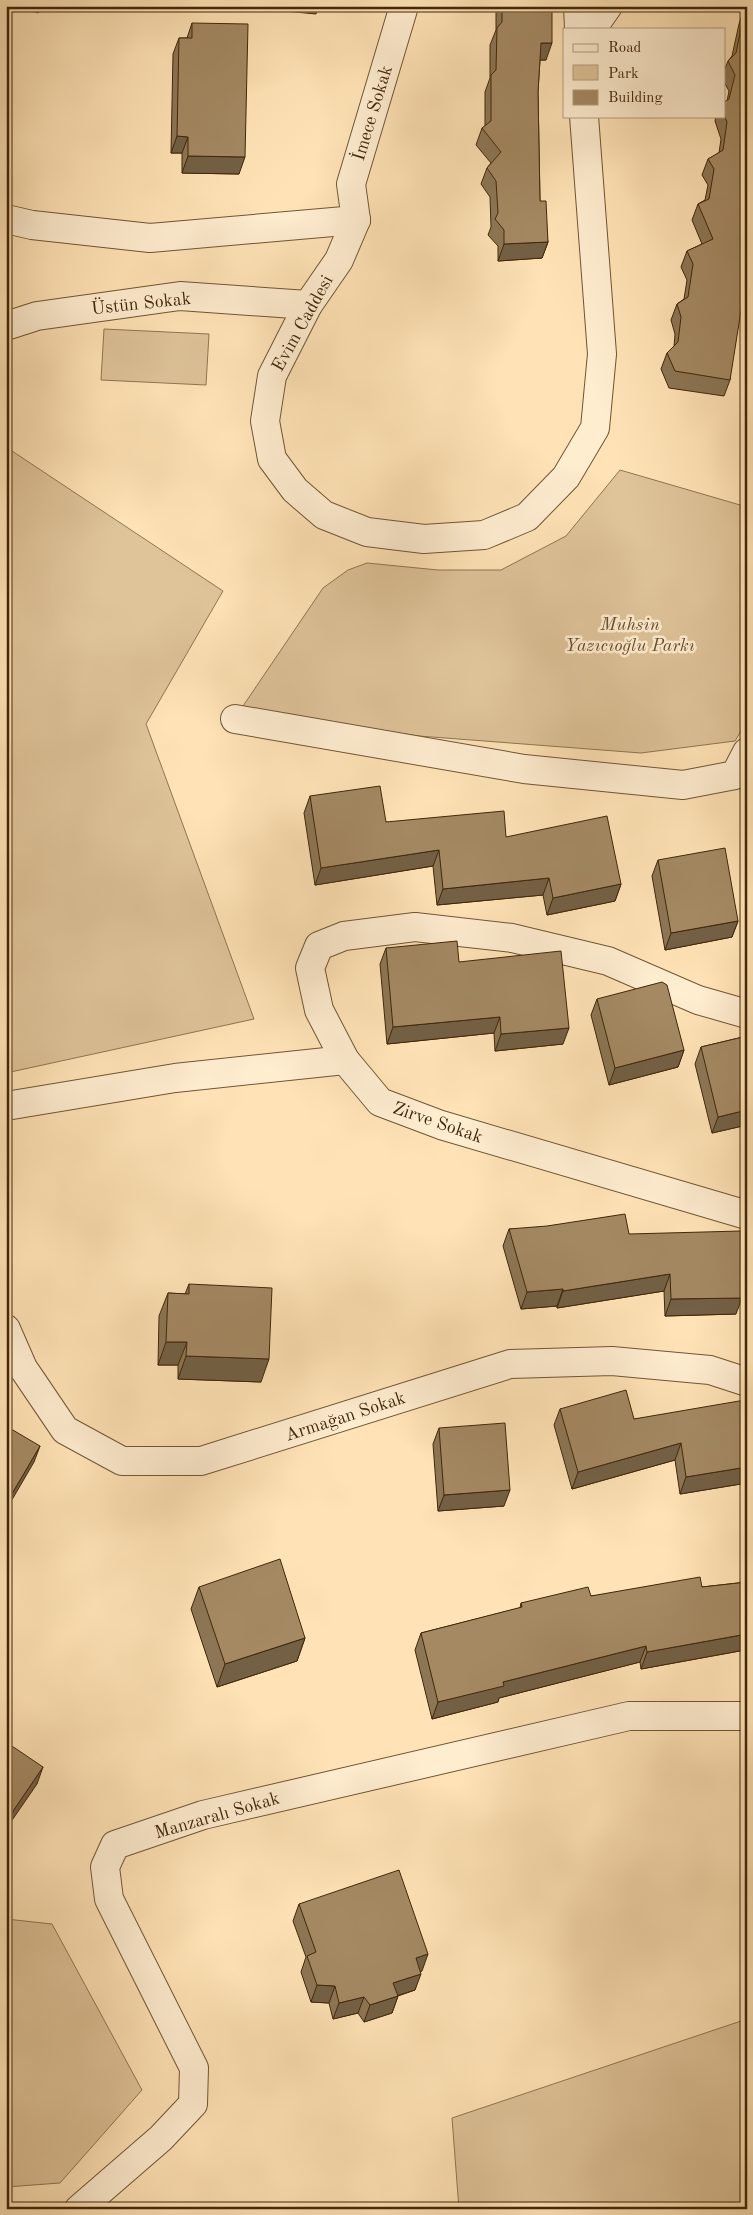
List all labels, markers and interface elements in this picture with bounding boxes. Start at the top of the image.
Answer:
legend [563,28,726,118]
text: Road [608,41,642,56]
street label: İmece Sokak [347,63,396,163]
text: Park [608,67,639,82]
text: Building [608,91,663,106]
street label: Evim Caddesi [269,272,337,375]
street label: Üstün Sokak [90,286,192,318]
park label: Muhsin Yazıcıoğlu Parkı [565,616,695,655]
street label: Zirve Sokak [390,1099,485,1147]
street label: Armağan Sokak [283,1389,408,1445]
street label: Manzaralı Sokak [153,1789,282,1842]

